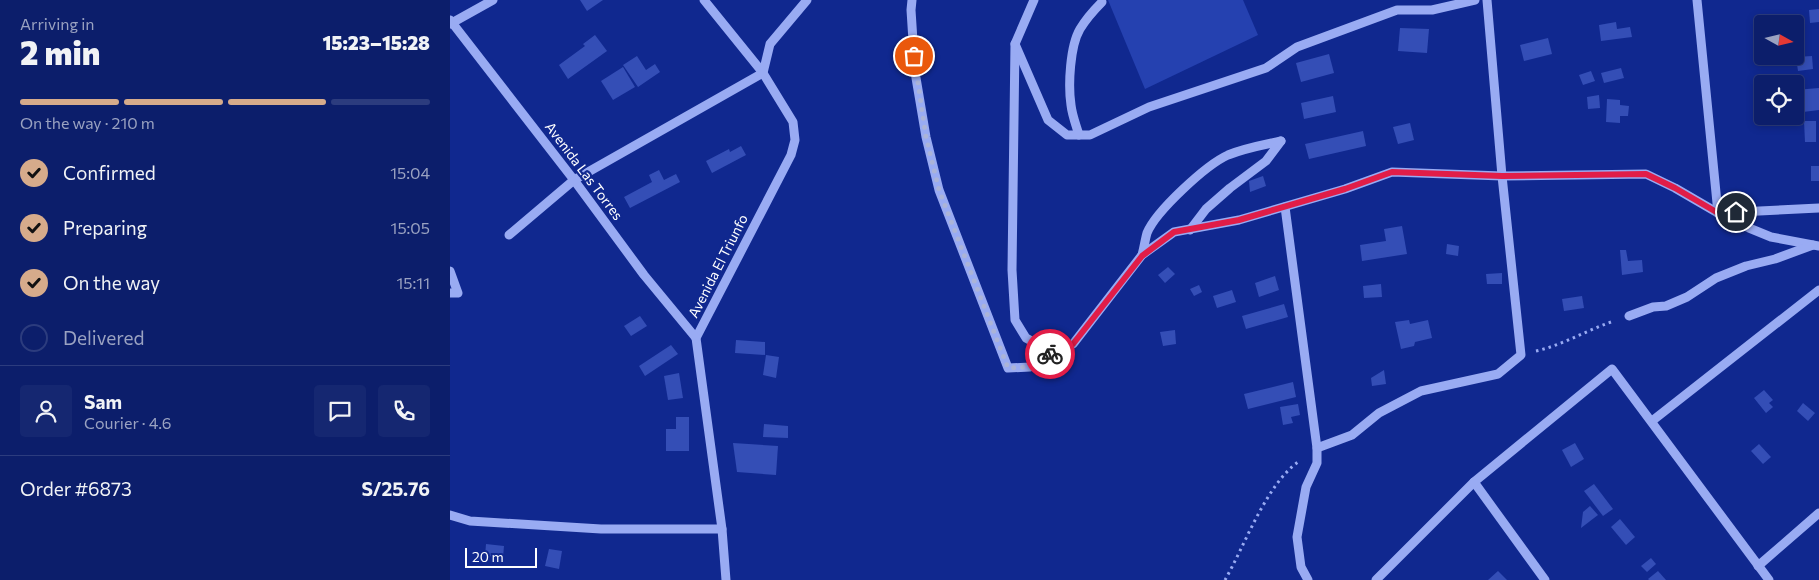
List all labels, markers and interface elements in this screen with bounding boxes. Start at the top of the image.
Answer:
text: Arriving in [20,14,94,33]
north arrow [1754,15,1804,65]
map controls [1754,15,1804,125]
text: 15:23–15:28 [323,31,430,54]
text: 2 min [20,32,100,72]
pin [893,35,935,77]
icon: bag [900,42,928,70]
button: locate [1754,75,1804,125]
text: On the way · 210 m [20,113,155,132]
street label: Avenida Las Torres [542,118,627,223]
icon: check [20,159,48,187]
text: Confirmed [63,161,156,184]
text: 15:04 [390,163,430,182]
pin [1715,191,1757,233]
icon: home [1722,198,1750,226]
street label: Avenida El Triunfo [684,211,751,320]
icon: check [20,214,48,242]
text: Preparing [63,216,147,239]
text: 15:05 [391,218,430,237]
icon: check [20,269,48,297]
text: On the way [63,271,160,294]
text: 15:11 [397,273,430,292]
text: Delivered [63,326,144,349]
courier [1025,329,1075,379]
icon: bike [1036,340,1064,368]
button: person [20,385,72,437]
button: chat [314,385,366,437]
button: phone [378,385,430,437]
text: Sam [84,390,122,413]
text: Courier · 4.6 [84,413,171,432]
text: Order #6873 [20,477,132,500]
text: S/25.76 [361,477,430,500]
scale bar [465,545,538,568]
text: 20 m [472,548,504,565]

